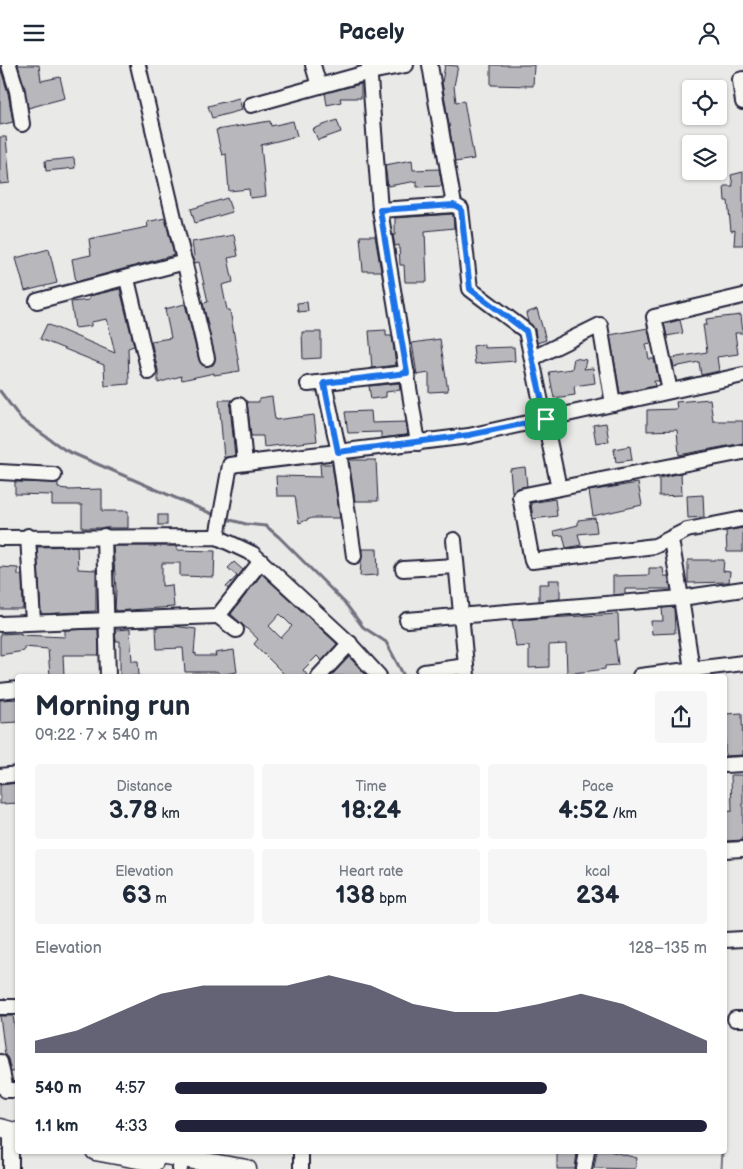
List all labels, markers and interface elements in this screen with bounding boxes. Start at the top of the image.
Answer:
icon: menu [20,19,48,47]
text: Pacely [339,19,404,46]
icon: person [695,19,723,47]
map controls [682,80,727,180]
button: locate [682,80,727,125]
button: layers [682,135,727,180]
pin [525,398,567,440]
icon: arrive [532,405,560,433]
text: Morning run [35,690,190,723]
button: share [655,691,707,743]
text: 09:22 · 7 × 540 m [35,726,158,745]
text: Distance [116,778,172,795]
text: Time [355,778,387,795]
text: Pace [582,778,614,795]
text: 3.78 [109,795,158,826]
text: 18:24 [341,795,401,826]
text: 4:52 [558,795,608,826]
text: km [158,805,180,822]
text: /km [608,805,637,822]
text: Elevation [115,863,174,880]
text: Heart rate [339,863,403,880]
text: kcal [585,863,610,880]
text: 63 [122,880,152,911]
text: 138 [335,880,375,911]
text: 234 [576,880,620,911]
text: m [152,890,167,907]
text: bpm [375,890,407,907]
text: Elevation [35,939,102,958]
text: 128–135 m [629,939,707,958]
text: 540 m [35,1079,82,1098]
text: 4:57 [115,1079,145,1098]
text: 1.1 km [35,1117,78,1136]
text: 4:33 [115,1117,148,1136]

